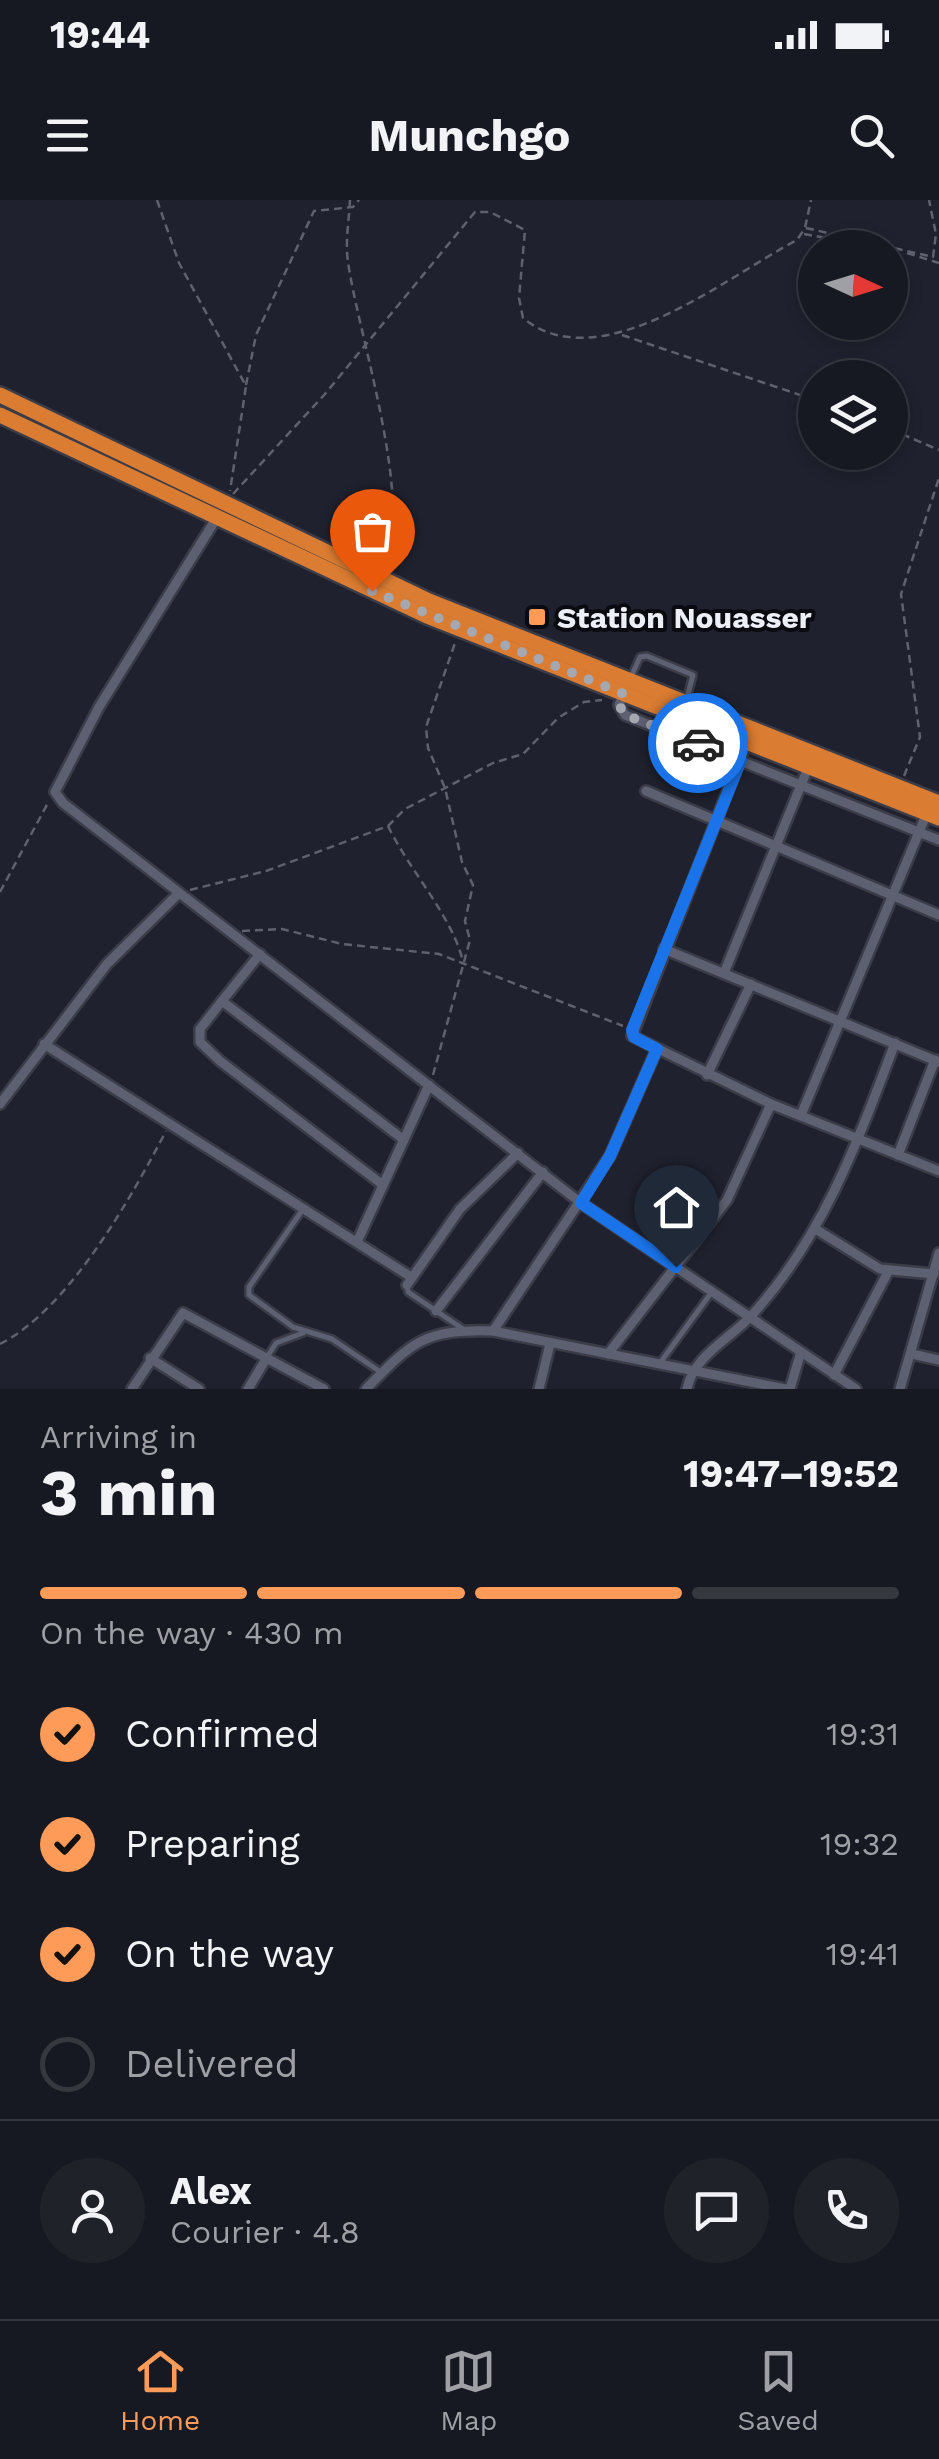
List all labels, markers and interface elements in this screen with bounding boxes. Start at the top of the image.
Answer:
text: 19:44 [50,13,150,57]
icon: menu [40,108,95,163]
icon: search [844,108,899,163]
text: Munchgo [368,109,571,162]
north arrow [798,230,908,340]
map controls [798,230,908,470]
button: layers [798,360,908,470]
pin [330,489,415,592]
icon: bag [345,504,400,559]
place label: Station Nouasser [557,600,812,635]
marker: Station Nouasser [526,606,548,628]
courier [648,693,748,793]
icon: car [671,716,726,771]
pin [634,1165,719,1268]
icon: home [649,1180,704,1235]
text: Arriving in [40,1418,197,1456]
text: 19:47–19:52 [683,1452,899,1496]
text: 3 min [40,1455,218,1531]
text: On the way · 430 m [40,1614,344,1652]
icon: check [40,1707,95,1762]
text: Confirmed [125,1712,320,1756]
text: 19:31 [826,1715,899,1753]
icon: check [40,1817,95,1872]
text: Preparing [125,1822,300,1866]
text: 19:32 [820,1825,899,1863]
icon: check [40,1927,95,1982]
text: On the way [125,1932,334,1976]
text: 19:41 [826,1935,899,1973]
text: Delivered [125,2042,298,2086]
button: person [40,2158,145,2263]
button: chat [664,2158,769,2263]
button: phone [794,2158,899,2263]
text: Alex [170,2169,252,2213]
text: Courier · 4.8 [170,2213,360,2251]
tab: Home [120,2344,200,2437]
tab: Map [440,2344,497,2437]
tab: Saved [738,2344,819,2437]

